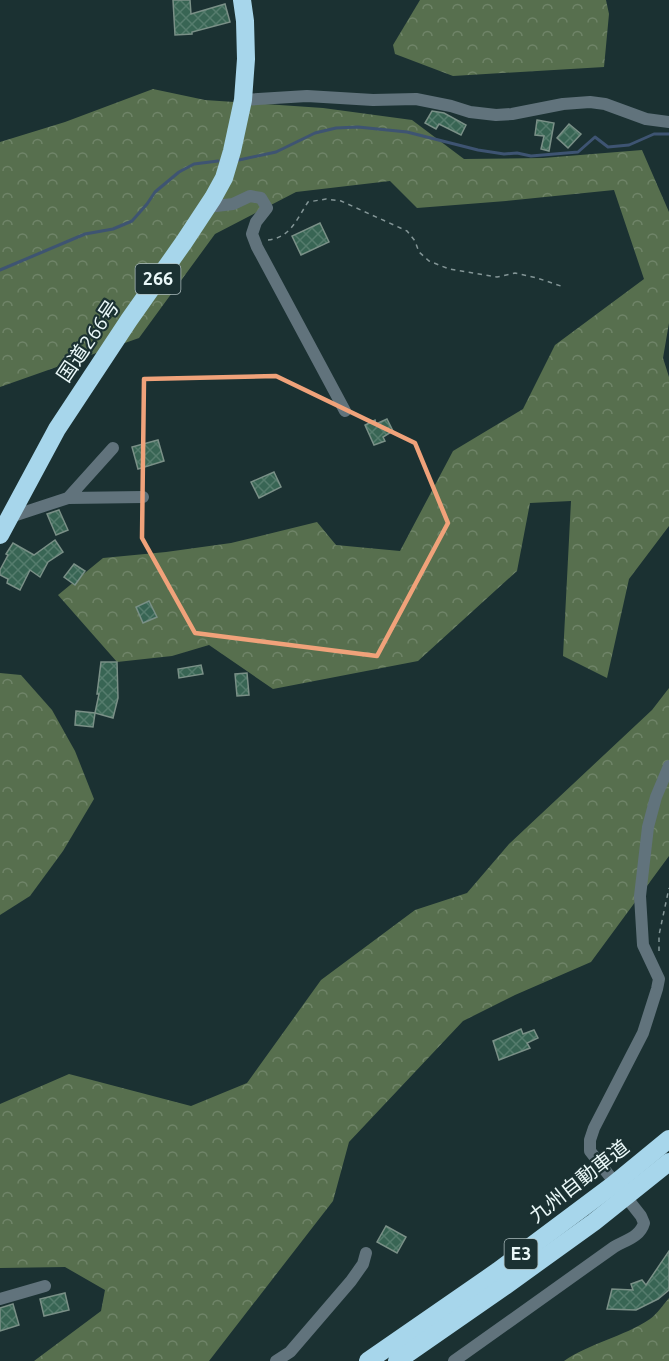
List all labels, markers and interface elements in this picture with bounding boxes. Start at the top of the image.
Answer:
road number: 266 [136,264,180,294]
street label: 国道266号 [52,295,123,386]
street label: 九州自動車道 [524,1135,633,1227]
road number: E3 [504,1239,538,1269]

